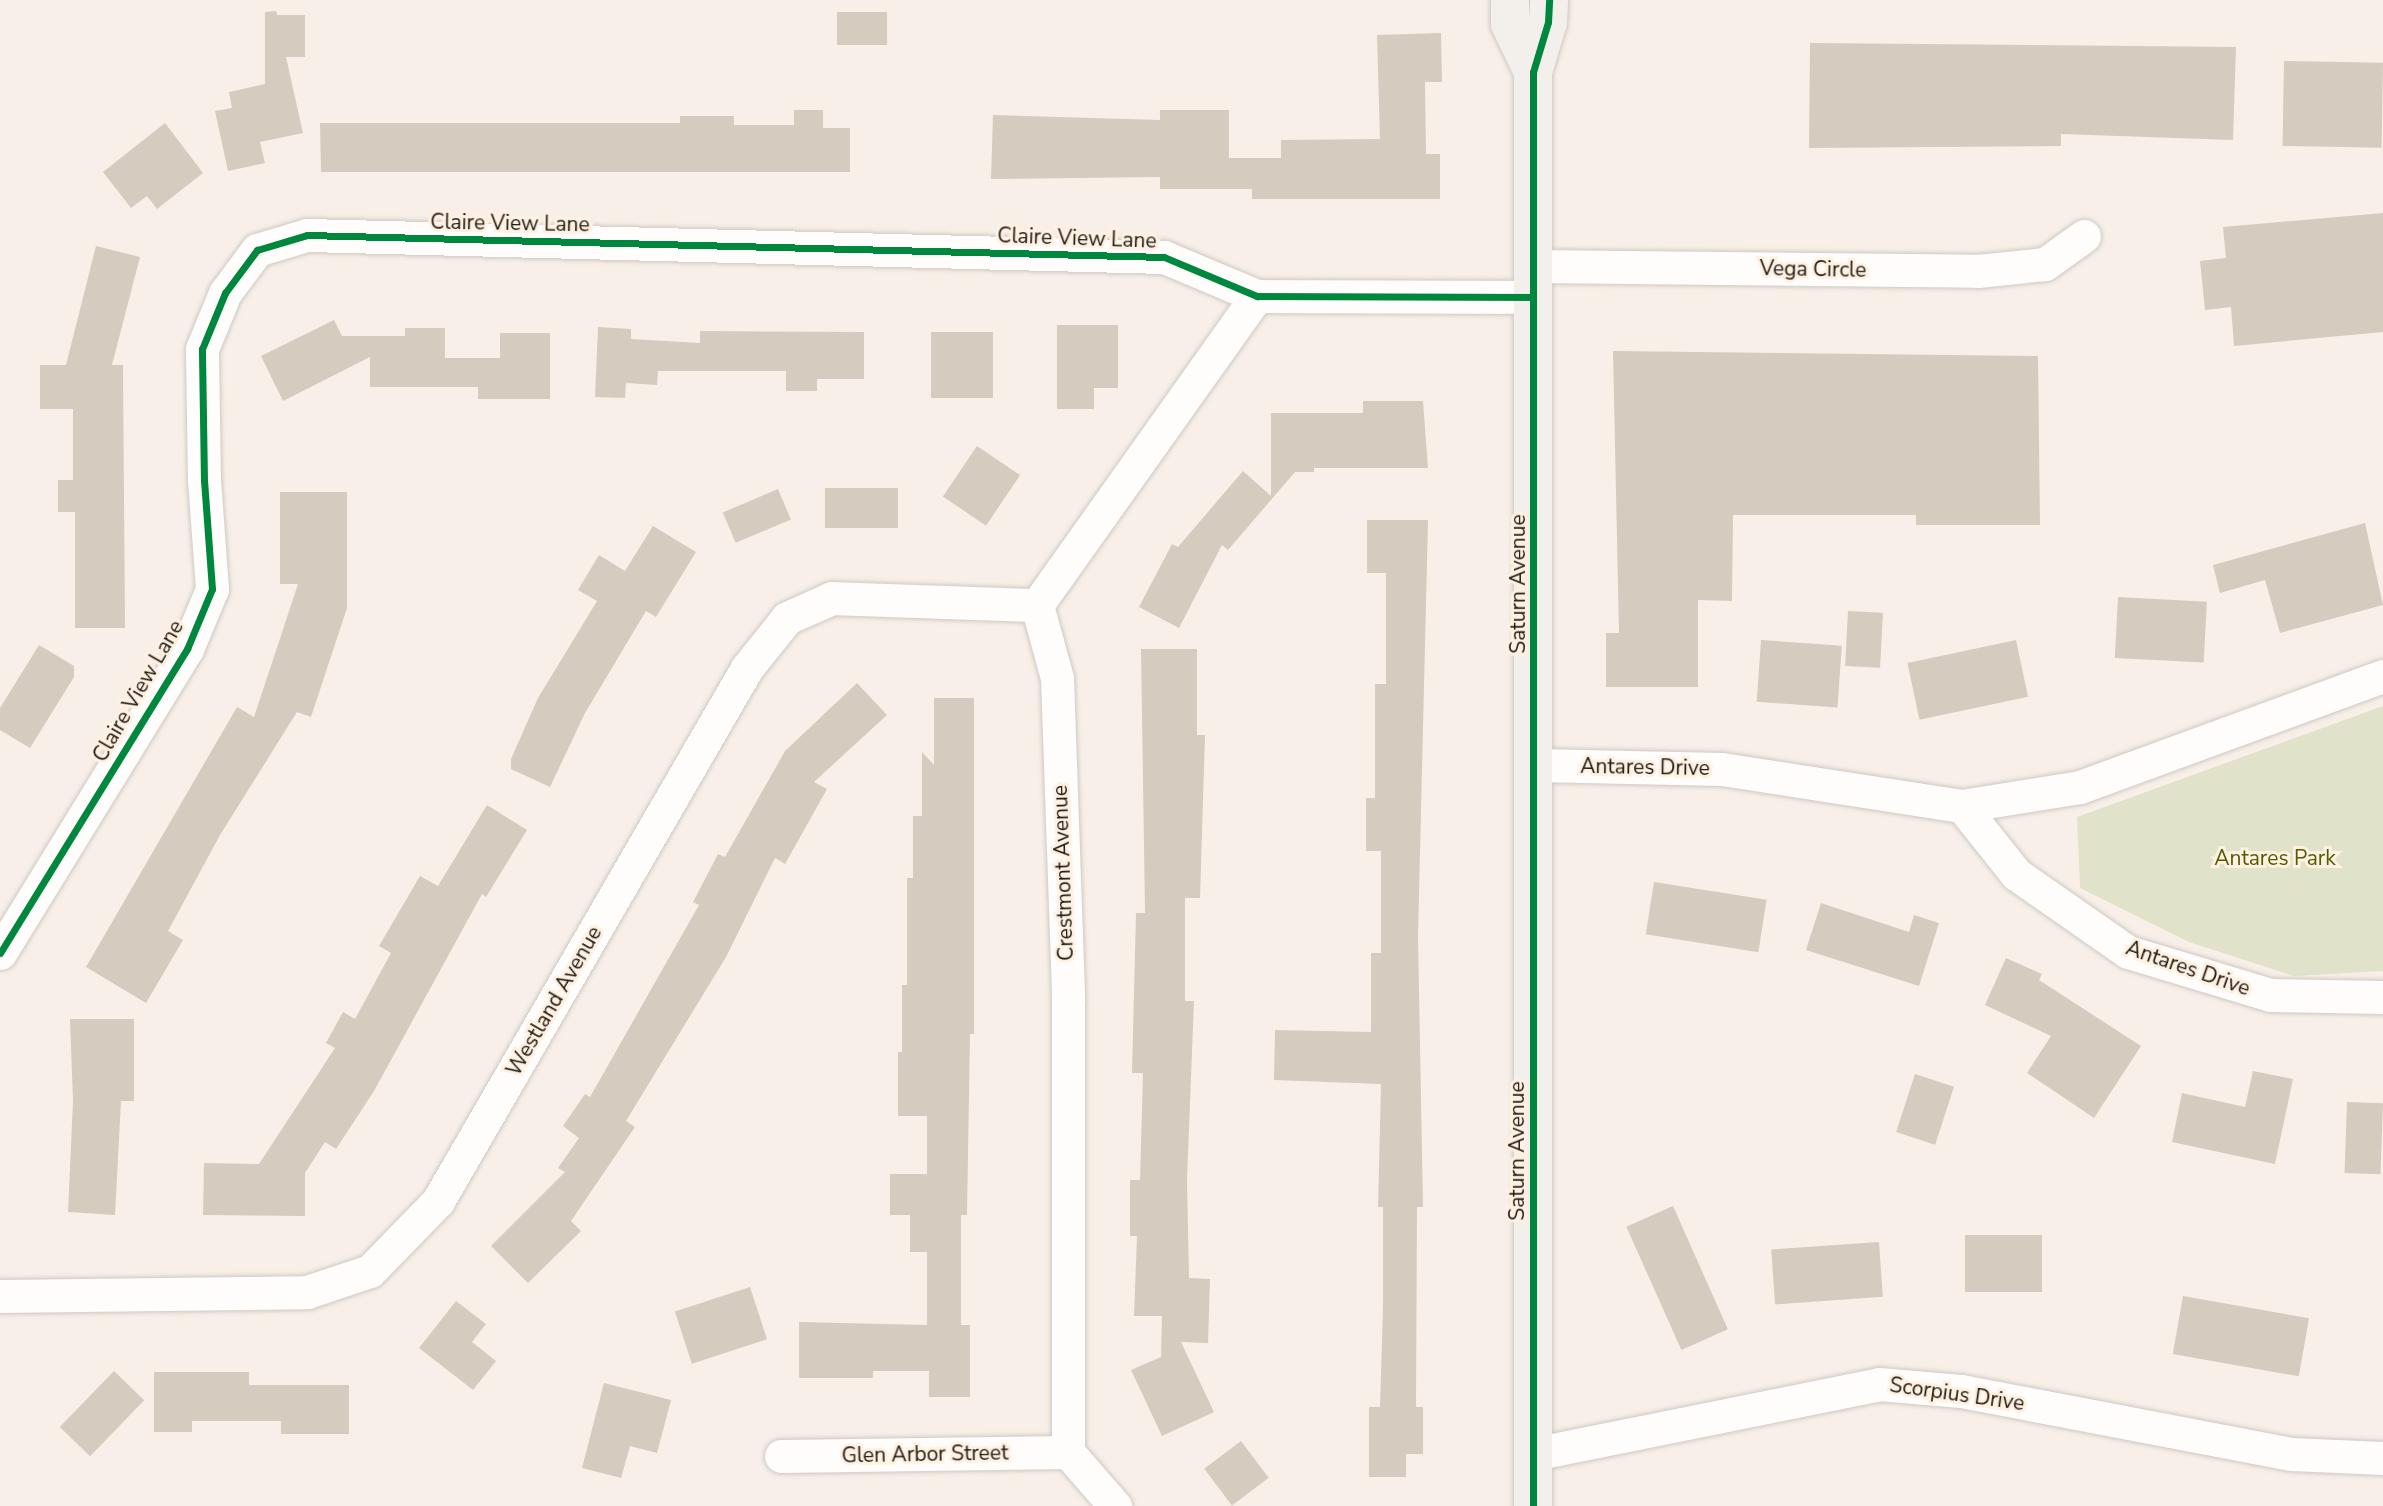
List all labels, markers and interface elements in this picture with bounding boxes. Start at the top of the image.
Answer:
street label: Claire View Lane [430,209,590,237]
street label: Claire View Lane [997,223,1157,253]
street label: Vega Circle [1759,255,1867,283]
street label: Saturn Avenue [1505,514,1531,654]
street label: Claire View Lane [87,616,189,766]
street label: Antares Drive [1580,753,1710,781]
street label: Crestmont Avenue [1047,785,1079,961]
park label: Antares Park [2214,845,2336,871]
street label: Westland Avenue [501,922,607,1080]
street label: Antares Drive [2123,935,2253,1001]
street label: Saturn Avenue [1504,1081,1530,1221]
street label: Scorpius Drive [1888,1372,2026,1416]
street label: Glen Arbor Street [841,1440,1009,1468]

